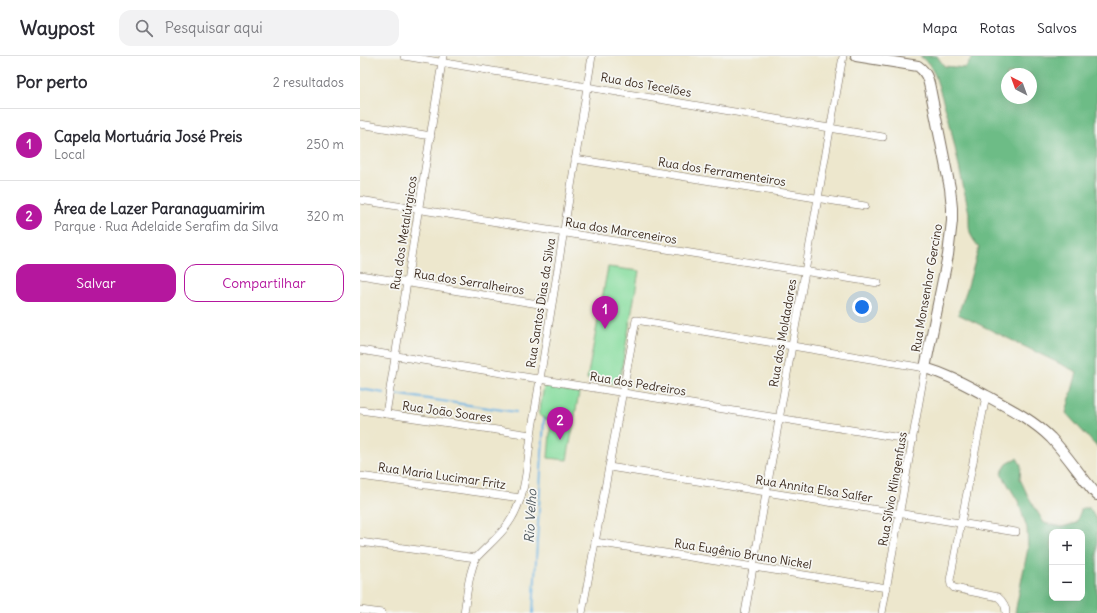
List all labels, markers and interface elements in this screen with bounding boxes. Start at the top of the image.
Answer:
search box [119,10,399,46]
text: Waypost [20,16,95,40]
icon: search [133,17,155,39]
text: Pesquisar aqui [165,18,263,37]
text: Mapa [922,19,957,37]
text: Rotas [979,19,1015,37]
text: Salvos [1037,19,1077,37]
north arrow [1001,68,1037,104]
street label: Rua dos Tecelões [599,69,693,100]
text: Por perto [16,71,87,93]
text: 2 resultados [273,74,344,91]
text: Capela Mortuária José Preis [54,127,242,146]
text: 1 [26,136,32,153]
text: 250 m [306,136,344,153]
text: Local [54,146,85,163]
street label: Rua dos Ferramenteiros [657,154,787,189]
street label: Rua dos Metalúrgicos [387,175,420,291]
text: Área de Lazer Paranaguamirim [54,199,265,218]
text: 2 [25,208,33,225]
text: 320 m [306,208,344,225]
street label: Rua dos Marceneiros [564,214,678,247]
text: Parque · Rua Adelaide Serafim da Silva [54,218,278,235]
street label: Rua Monsenhor Gercino [908,222,945,353]
street label: Rua Santos Dias da Silva [523,237,558,369]
button: Salvar [16,264,176,302]
button: Compartilhar [184,264,344,302]
street label: Rua dos Serralheiros [413,265,525,298]
street label: Rua dos Moldadores [766,278,799,388]
pin: 1 [592,296,618,329]
your location [852,297,872,317]
street label: Rua dos Pedreiros [589,368,687,399]
street label: Rua João Soares [401,398,493,425]
pin: 2 [547,407,573,440]
street label: Rua Sílvio Klingenfuss [875,430,910,547]
street label: Rua Maria Lucimar Fritz [377,459,507,492]
street label: Rua Annita Elsa Salfer [754,472,874,505]
water label: Rio Velho [521,488,540,543]
map controls [1049,529,1085,601]
button: + [1049,529,1085,565]
street label: Rua Eugênio Bruno Nickel [673,535,813,572]
button: − [1049,565,1085,601]

